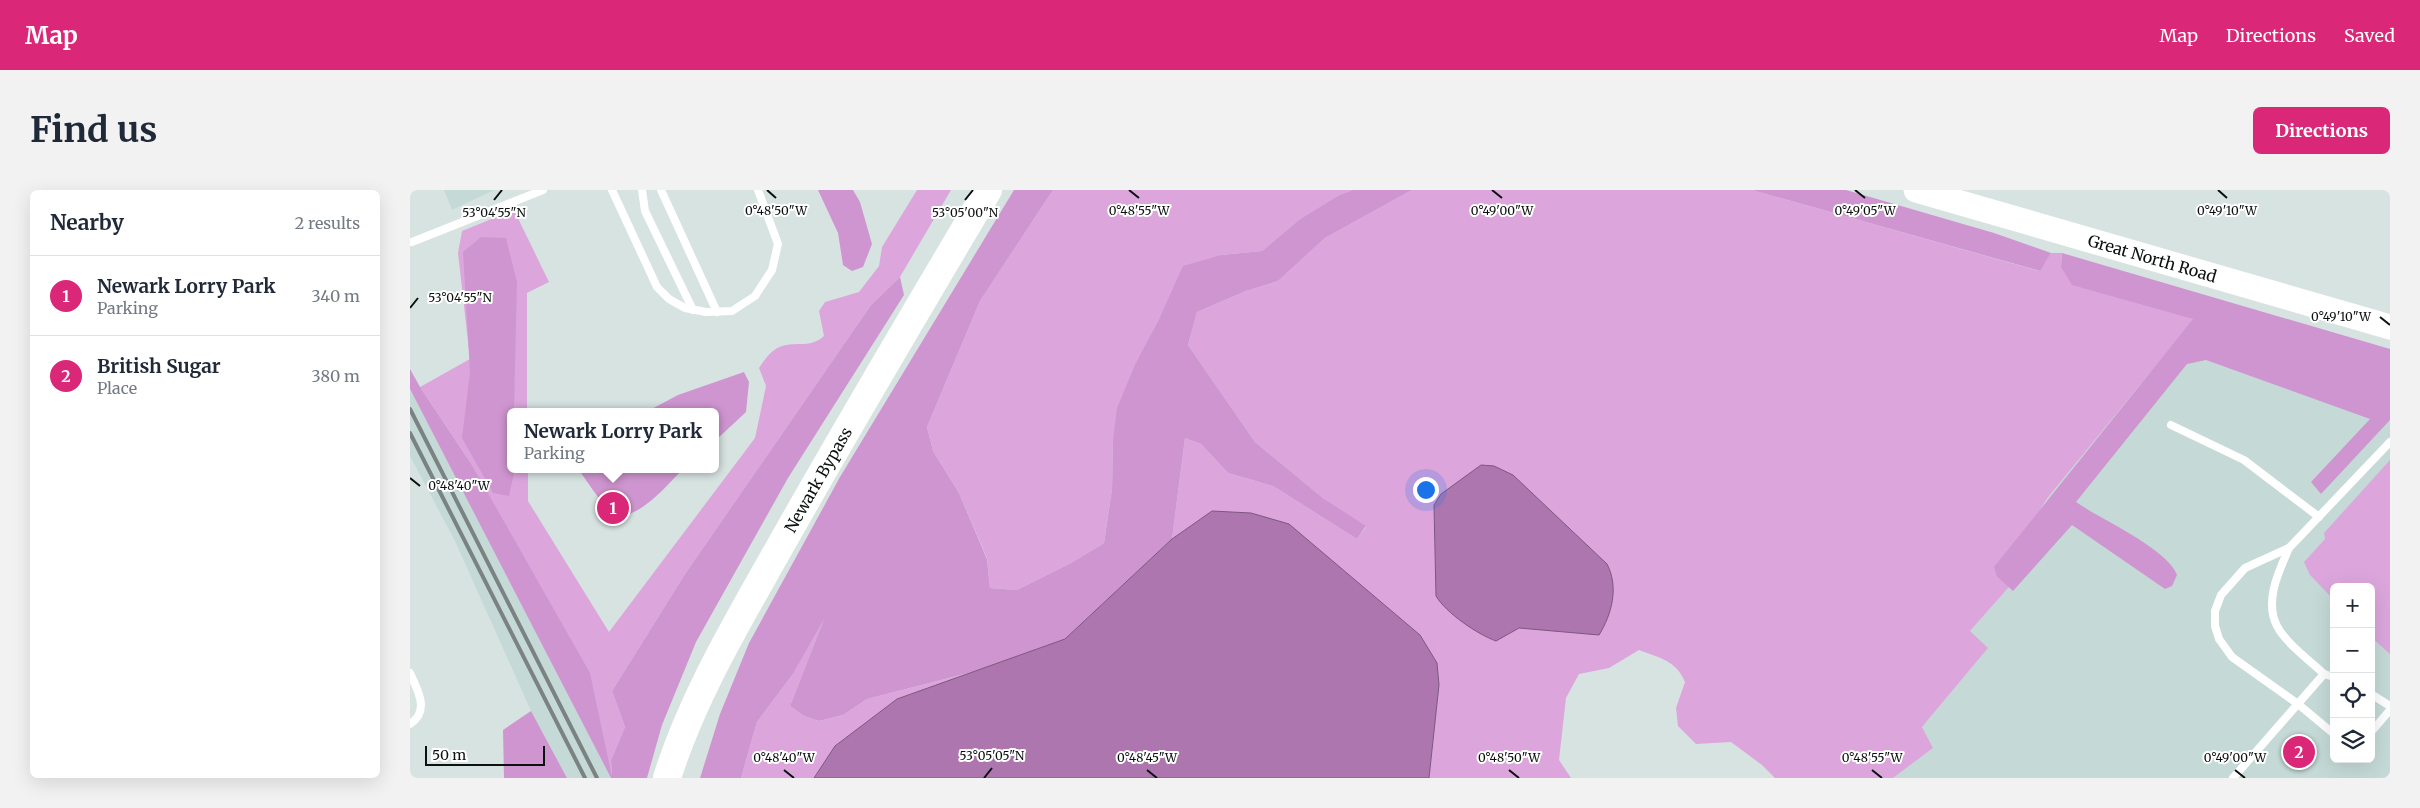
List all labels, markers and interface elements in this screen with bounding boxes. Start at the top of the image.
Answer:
text: Map [25,20,78,51]
text: Map [2160,24,2198,47]
text: Directions [2226,24,2316,47]
text: Saved [2344,24,2395,47]
button: Directions [2253,107,2390,154]
text: Find us [30,108,157,152]
text: 0°48'50"W [745,203,808,218]
text: 0°48'55"W [1109,203,1170,218]
text: 0°49'00"W [1471,203,1534,218]
text: 0°49'05"W [1834,203,1897,218]
text: 0°49'10"W [2197,203,2258,218]
text: 53°04'55"N [462,205,526,220]
text: 53°05'00"N [932,205,999,220]
text: Nearby [50,209,124,236]
text: 2 results [295,213,360,233]
street label: Great North Road [2086,230,2219,286]
text: Newark Lorry Park [97,274,275,298]
text: 1 [62,286,70,306]
text: 340 m [311,286,360,306]
text: 53°04'55"N [428,290,492,305]
text: Parking [97,298,158,318]
text: 0°49'10"W [2311,309,2372,324]
text: British Sugar [97,354,221,378]
text: 2 [61,366,71,386]
text: 380 m [312,366,360,386]
text: Place [97,378,137,398]
popup [507,408,719,473]
text: Newark Lorry Park [524,419,702,443]
street label: Newark Bypass [780,423,856,536]
text: Parking [524,443,585,463]
your location [1413,477,1439,503]
text: 0°48'40"W [428,478,491,493]
pin: 1 [597,489,629,527]
map controls [2330,583,2375,763]
button: + [2330,583,2375,628]
button: − [2330,628,2375,673]
button: locate [2330,673,2375,718]
button: layers [2330,718,2375,763]
pin: 2 [2283,733,2315,771]
scale bar [425,743,545,766]
text: 50 m [432,746,466,764]
text: 53°05'05"N [960,748,1025,763]
text: 0°48'40"W [753,750,816,765]
text: 0°48'45"W [1117,750,1178,765]
text: 0°48'50"W [1478,750,1541,765]
text: 0°48'55"W [1842,750,1903,765]
text: 0°49'00"W [2204,750,2267,765]

